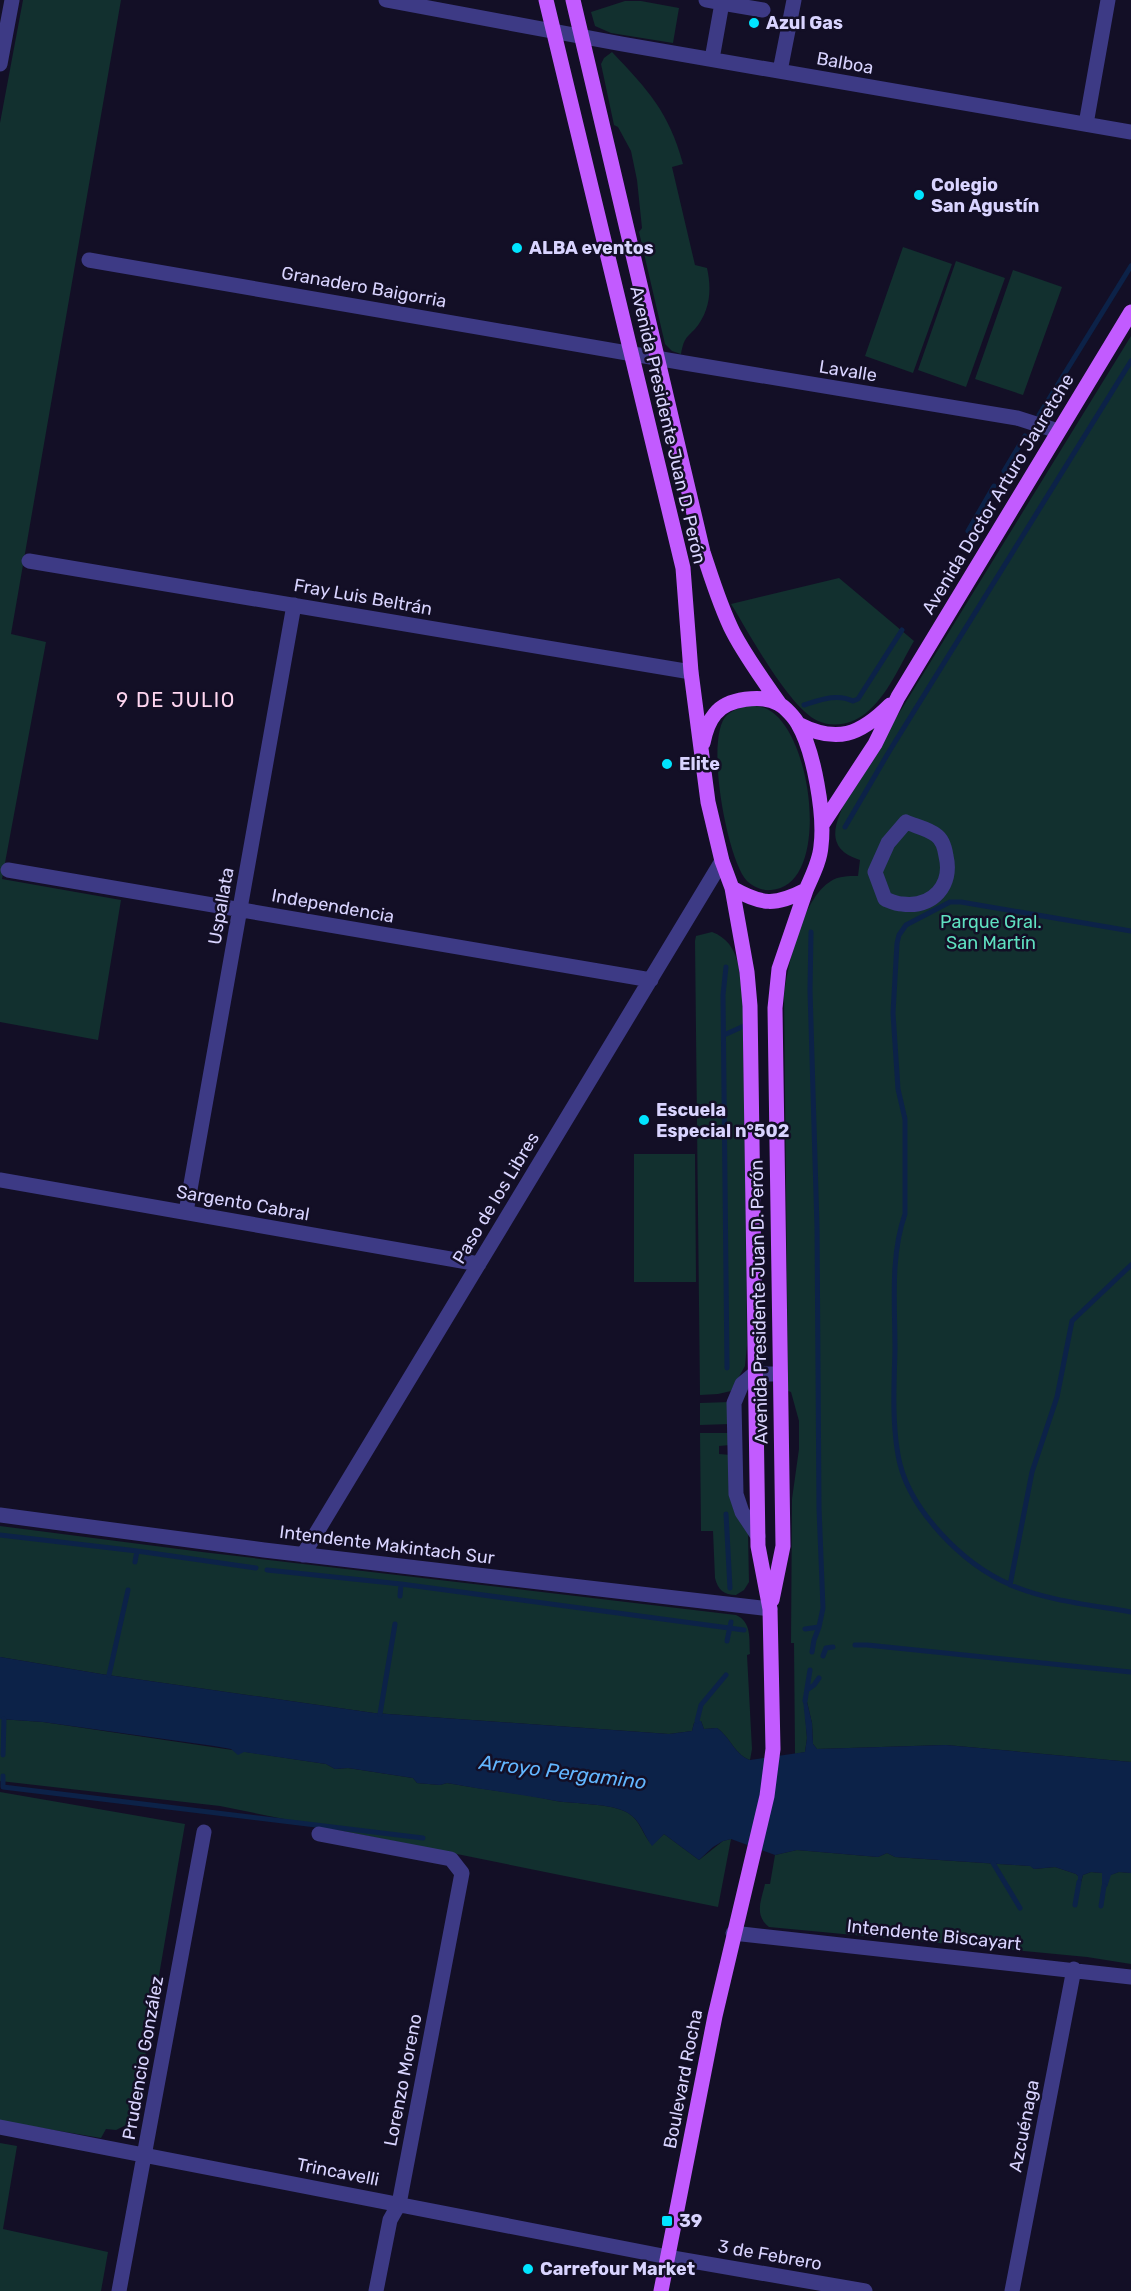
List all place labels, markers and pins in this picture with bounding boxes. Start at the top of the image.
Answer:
place label: Azul Gas [766,12,843,34]
marker: Azul Gas [747,16,761,30]
place label: Colegio San Agustín [931,174,1039,217]
marker: Colegio San Agustín [912,188,926,202]
place label: ALBA eventos [529,237,654,259]
marker: ALBA eventos [510,241,524,255]
place label: Elite [679,753,720,775]
marker: Elite [660,757,674,771]
place label: Escuela Especial n°502 [656,1099,789,1142]
marker: Escuela Especial n°502 [637,1113,651,1127]
place label: 39 [679,2210,702,2232]
marker: 39 [660,2214,674,2228]
place label: Carrefour Market [540,2258,695,2280]
marker: Carrefour Market [521,2262,535,2276]

